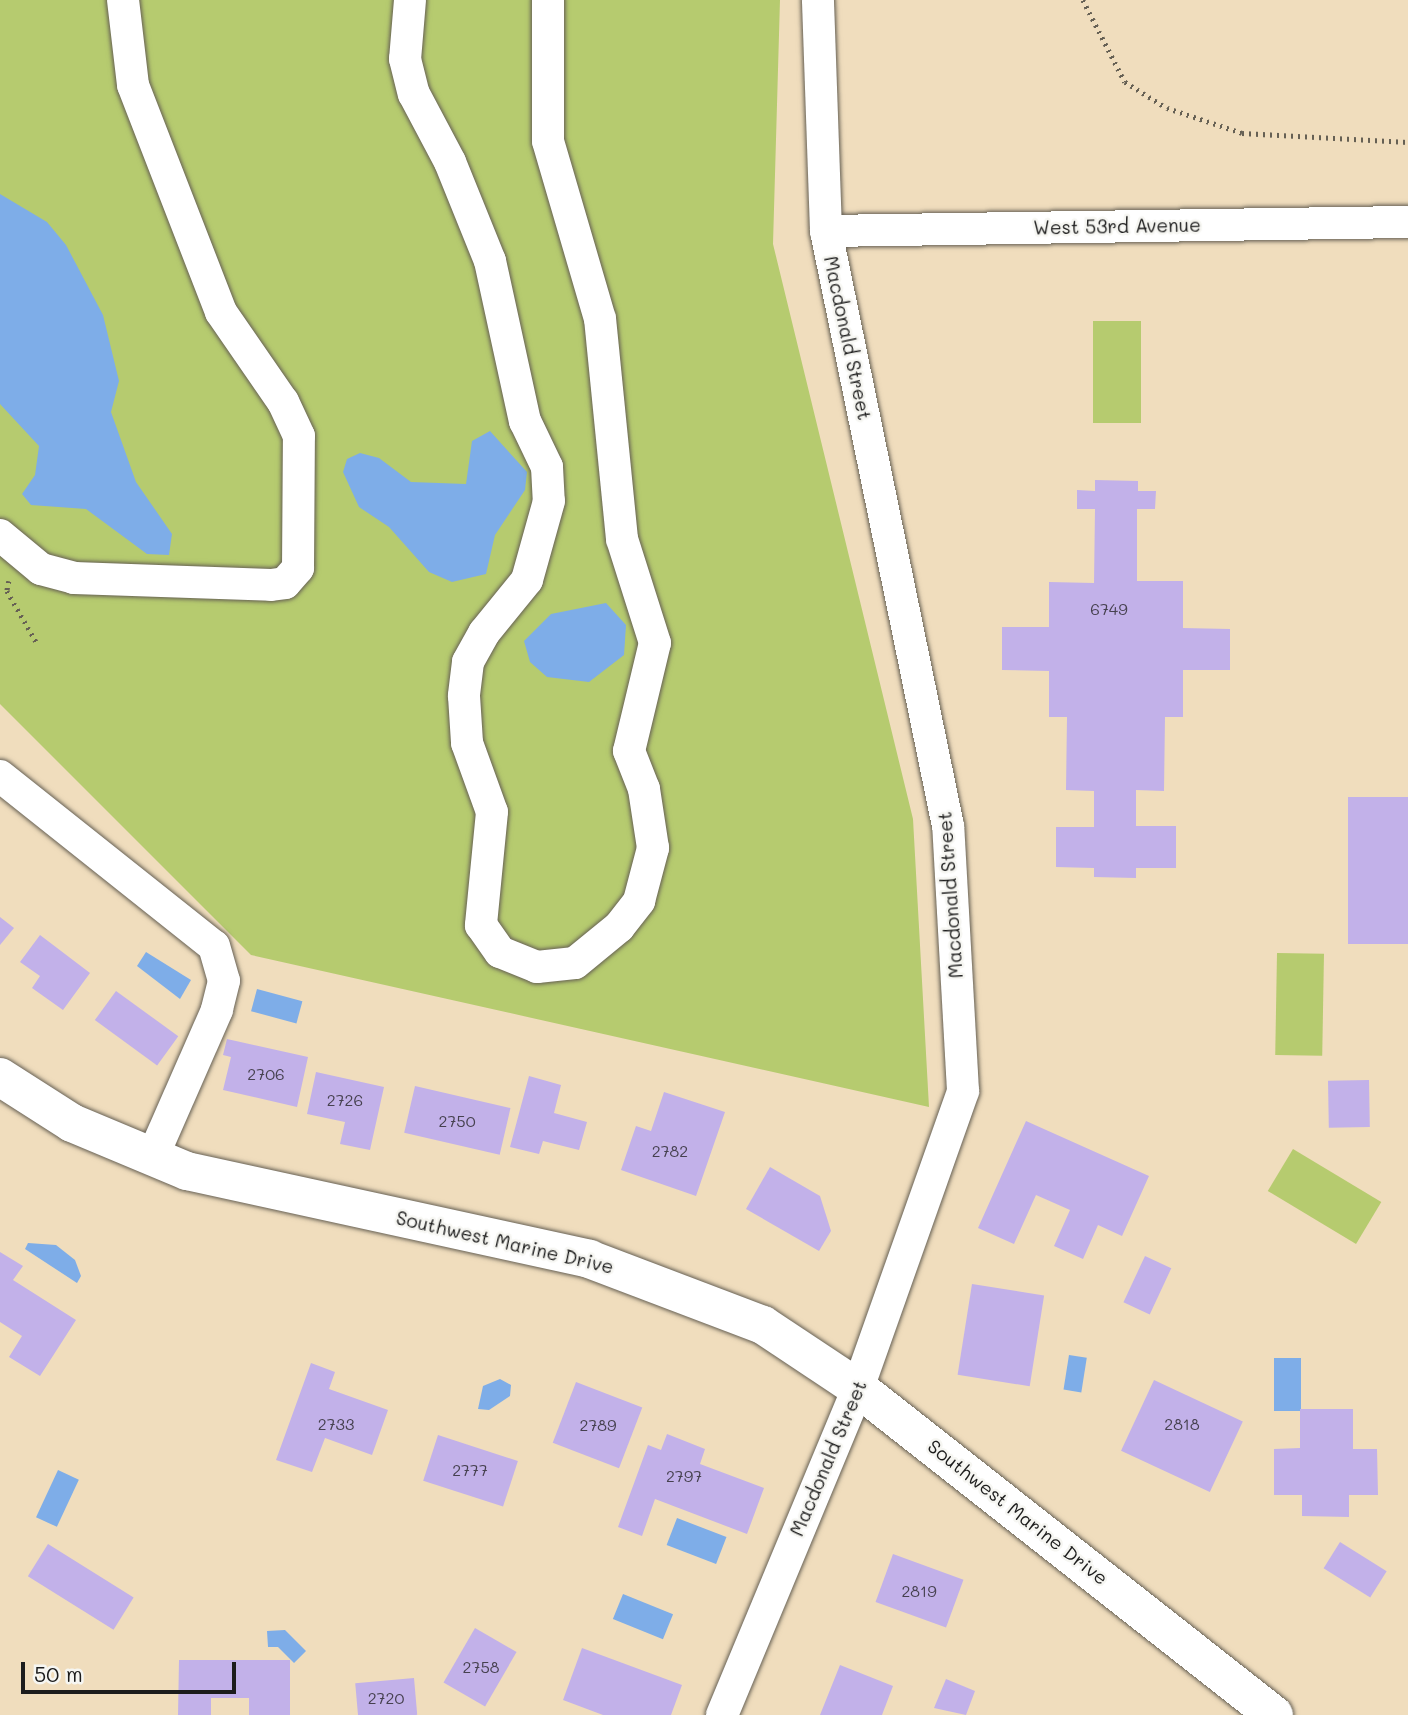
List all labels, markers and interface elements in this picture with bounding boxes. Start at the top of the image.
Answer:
street label: West 53rd Avenue [1033,213,1201,239]
street label: Macdonald Street [819,254,877,422]
house number: 6749 [1090,599,1128,619]
street label: Macdonald Street [933,811,967,979]
house number: 2706 [247,1064,285,1084]
house number: 2726 [327,1090,363,1110]
house number: 2750 [438,1111,476,1131]
house number: 2782 [652,1141,688,1161]
street label: Southwest Marine Drive [394,1206,616,1278]
street label: Macdonald Street [785,1377,871,1539]
house number: 2733 [318,1414,354,1434]
house number: 2818 [1164,1414,1200,1434]
house number: 2789 [580,1415,616,1435]
street label: Southwest Marine Drive [923,1435,1113,1589]
house number: 2777 [452,1460,488,1480]
house number: 2797 [666,1466,702,1486]
house number: 2819 [901,1581,937,1601]
scale bar [24,1648,240,1692]
house number: 2758 [463,1657,499,1677]
text: 50 m [34,1660,83,1687]
house number: 2720 [368,1688,404,1708]

